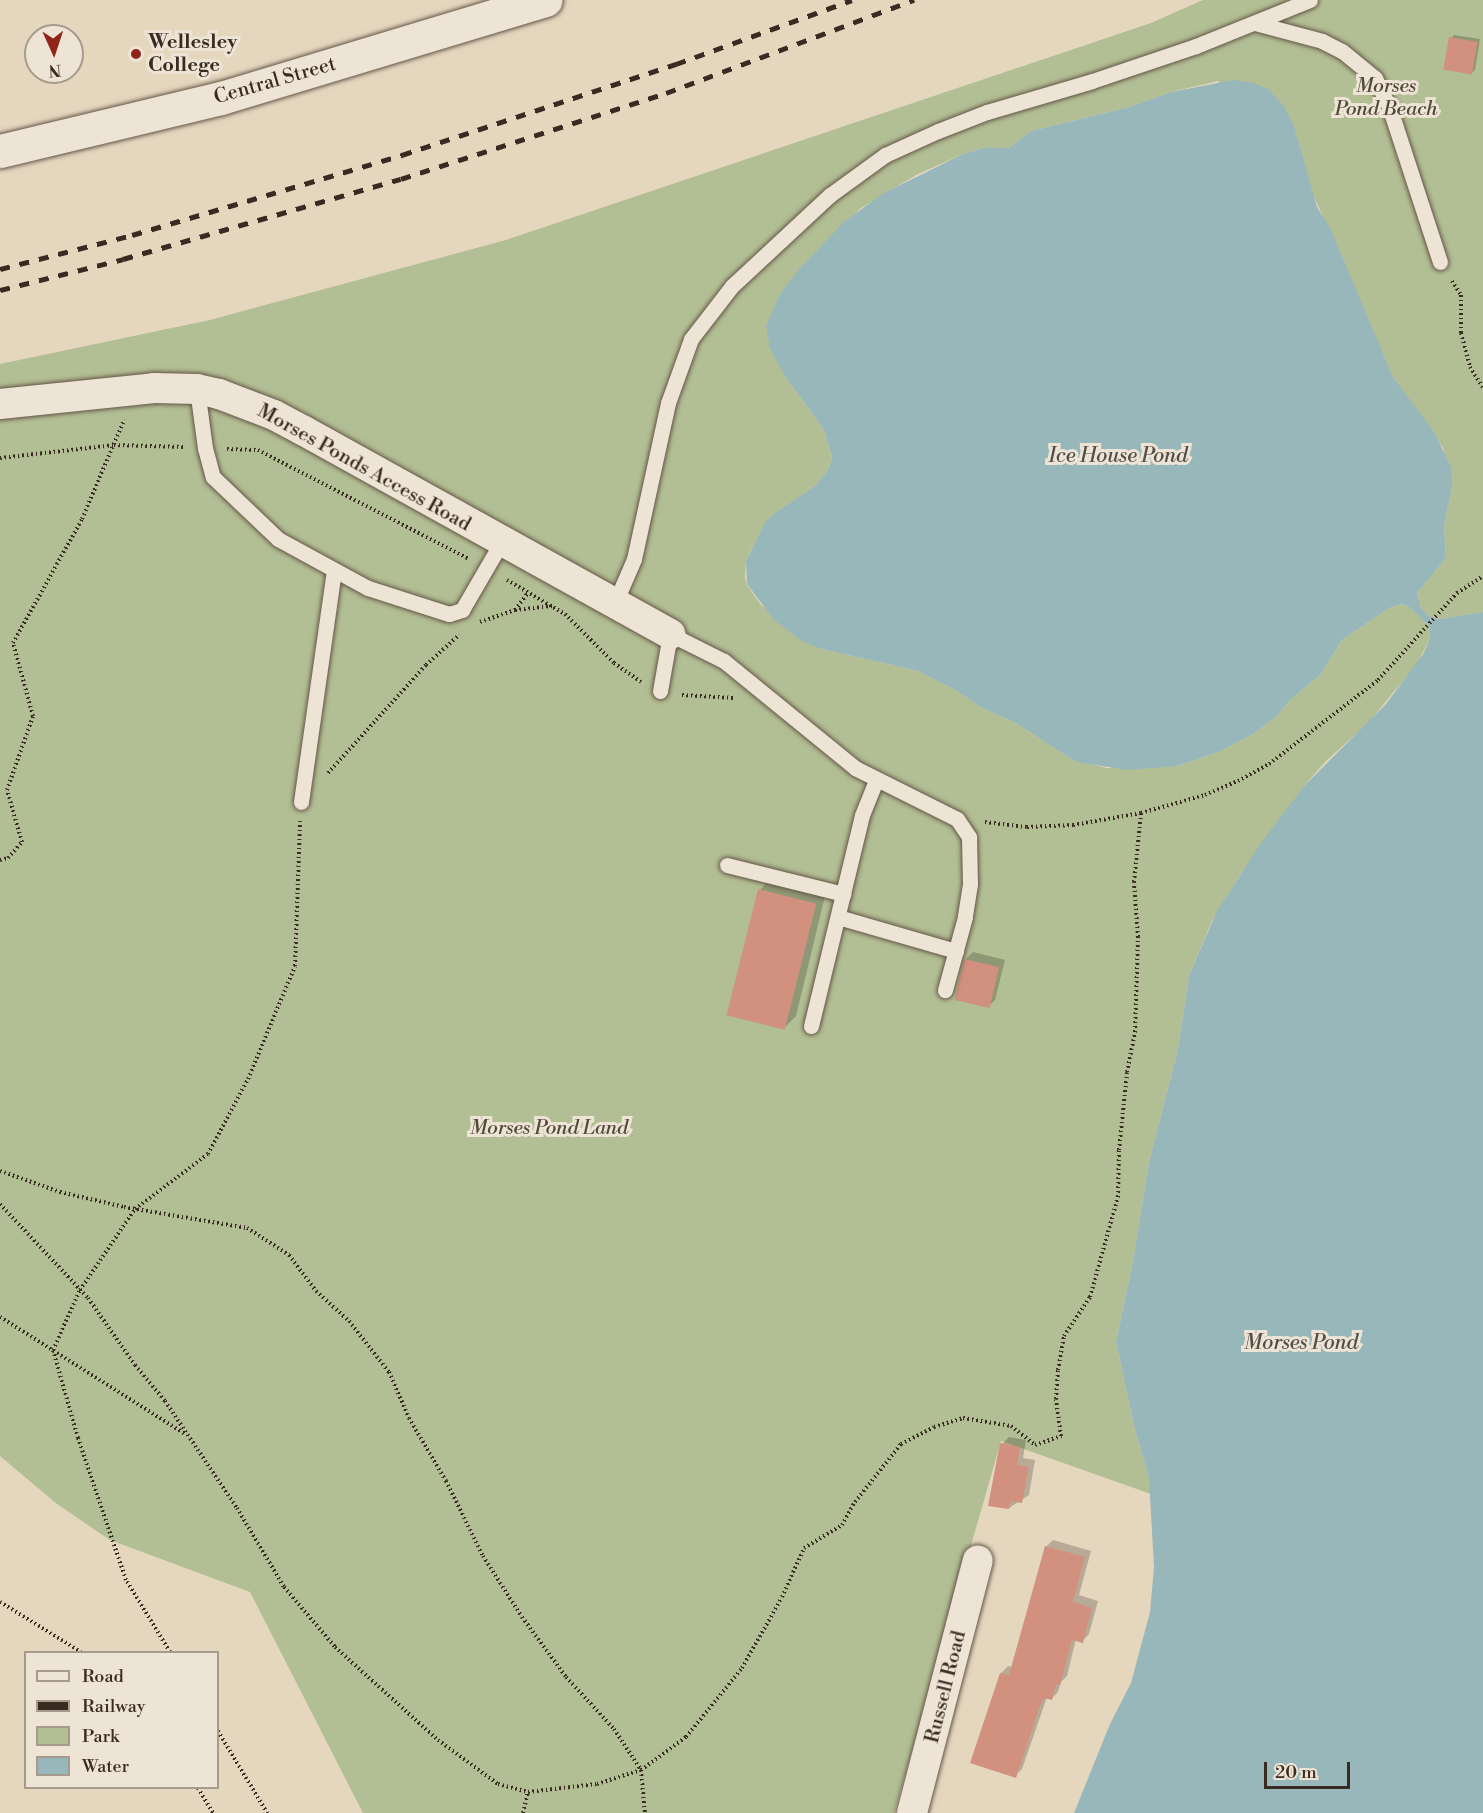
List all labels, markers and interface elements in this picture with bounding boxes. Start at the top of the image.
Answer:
north arrow [24,24,84,84]
place label: Wellesley College [148,30,237,77]
marker: Wellesley College [129,47,143,61]
street label: Central Street [211,52,339,110]
text: N [48,60,62,80]
park label: Morses Pond Beach [1335,75,1437,122]
street label: Morses Ponds Access Road [253,399,475,537]
water label: Ice House Pond [1048,443,1188,469]
park label: Morses Pond Land [470,1116,628,1140]
water label: Morses Pond [1244,1330,1358,1356]
street label: Russell Road [920,1628,972,1746]
legend [24,1651,219,1789]
text: Road [82,1665,124,1688]
text: Railway [82,1695,145,1718]
text: Park [82,1725,119,1748]
scale bar [1267,1750,1352,1788]
text: Water [82,1755,129,1778]
text: 20 m [1275,1761,1317,1784]

